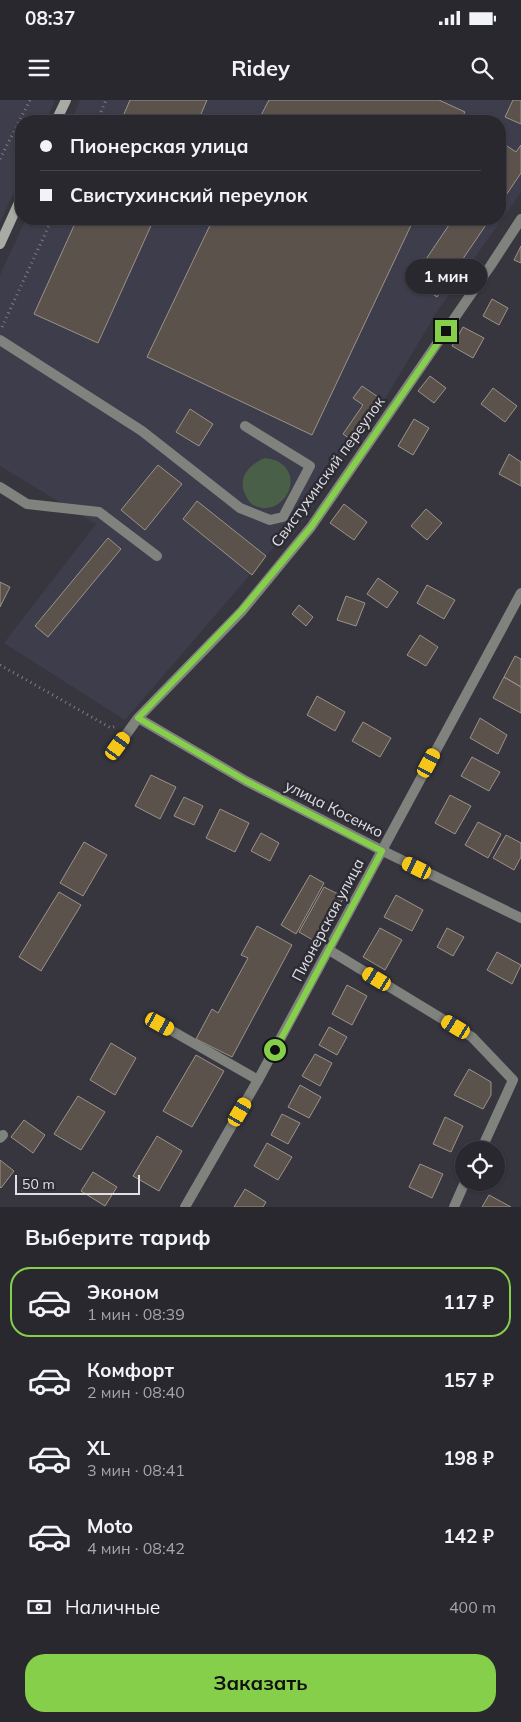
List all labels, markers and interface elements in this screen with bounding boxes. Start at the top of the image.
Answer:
text: 08:37 [25,6,75,30]
icon: menu [25,54,53,82]
text: Ridey [231,54,290,82]
icon: search [468,54,496,82]
text: Пионерская улица [70,134,248,158]
text: Свистухинский переулок [70,183,308,207]
callout: 1 мин [405,258,487,294]
text: 1 мин [424,266,468,286]
route end [435,320,457,342]
street label: Свистухинский переулок [267,392,389,551]
car [103,729,132,763]
car [415,746,442,780]
street label: улица Косенко [282,776,387,841]
street label: Пионерская улица [287,855,368,984]
car [400,855,433,881]
car [360,965,393,993]
car [143,1010,176,1038]
car [439,1013,472,1041]
route start [264,1039,286,1061]
car [226,1095,253,1129]
map controls [455,1141,505,1191]
button: locate [455,1141,505,1191]
scale bar [15,1172,140,1195]
text: 50 m [22,1175,55,1193]
text: Выберите тариф [25,1223,211,1251]
icon: car [27,1280,72,1325]
text: Эконом [87,1280,159,1304]
text: 117 ₽ [443,1290,494,1314]
text: 1 мин · 08:39 [87,1304,185,1324]
icon: car [27,1358,72,1403]
text: Комфорт [87,1358,174,1382]
text: 157 ₽ [443,1368,494,1392]
text: 2 мин · 08:40 [87,1382,185,1402]
icon: car [27,1436,72,1481]
text: XL [87,1436,110,1460]
text: 198 ₽ [443,1446,494,1470]
text: 3 мин · 08:41 [87,1460,185,1480]
icon: car [27,1514,72,1559]
text: Moto [87,1514,133,1538]
text: 142 ₽ [443,1524,494,1548]
text: 4 мин · 08:42 [87,1538,185,1558]
icon: cash [25,1593,53,1621]
text: Наличные [65,1595,160,1619]
text: 400 m [449,1597,496,1617]
button: Заказать [25,1654,496,1712]

